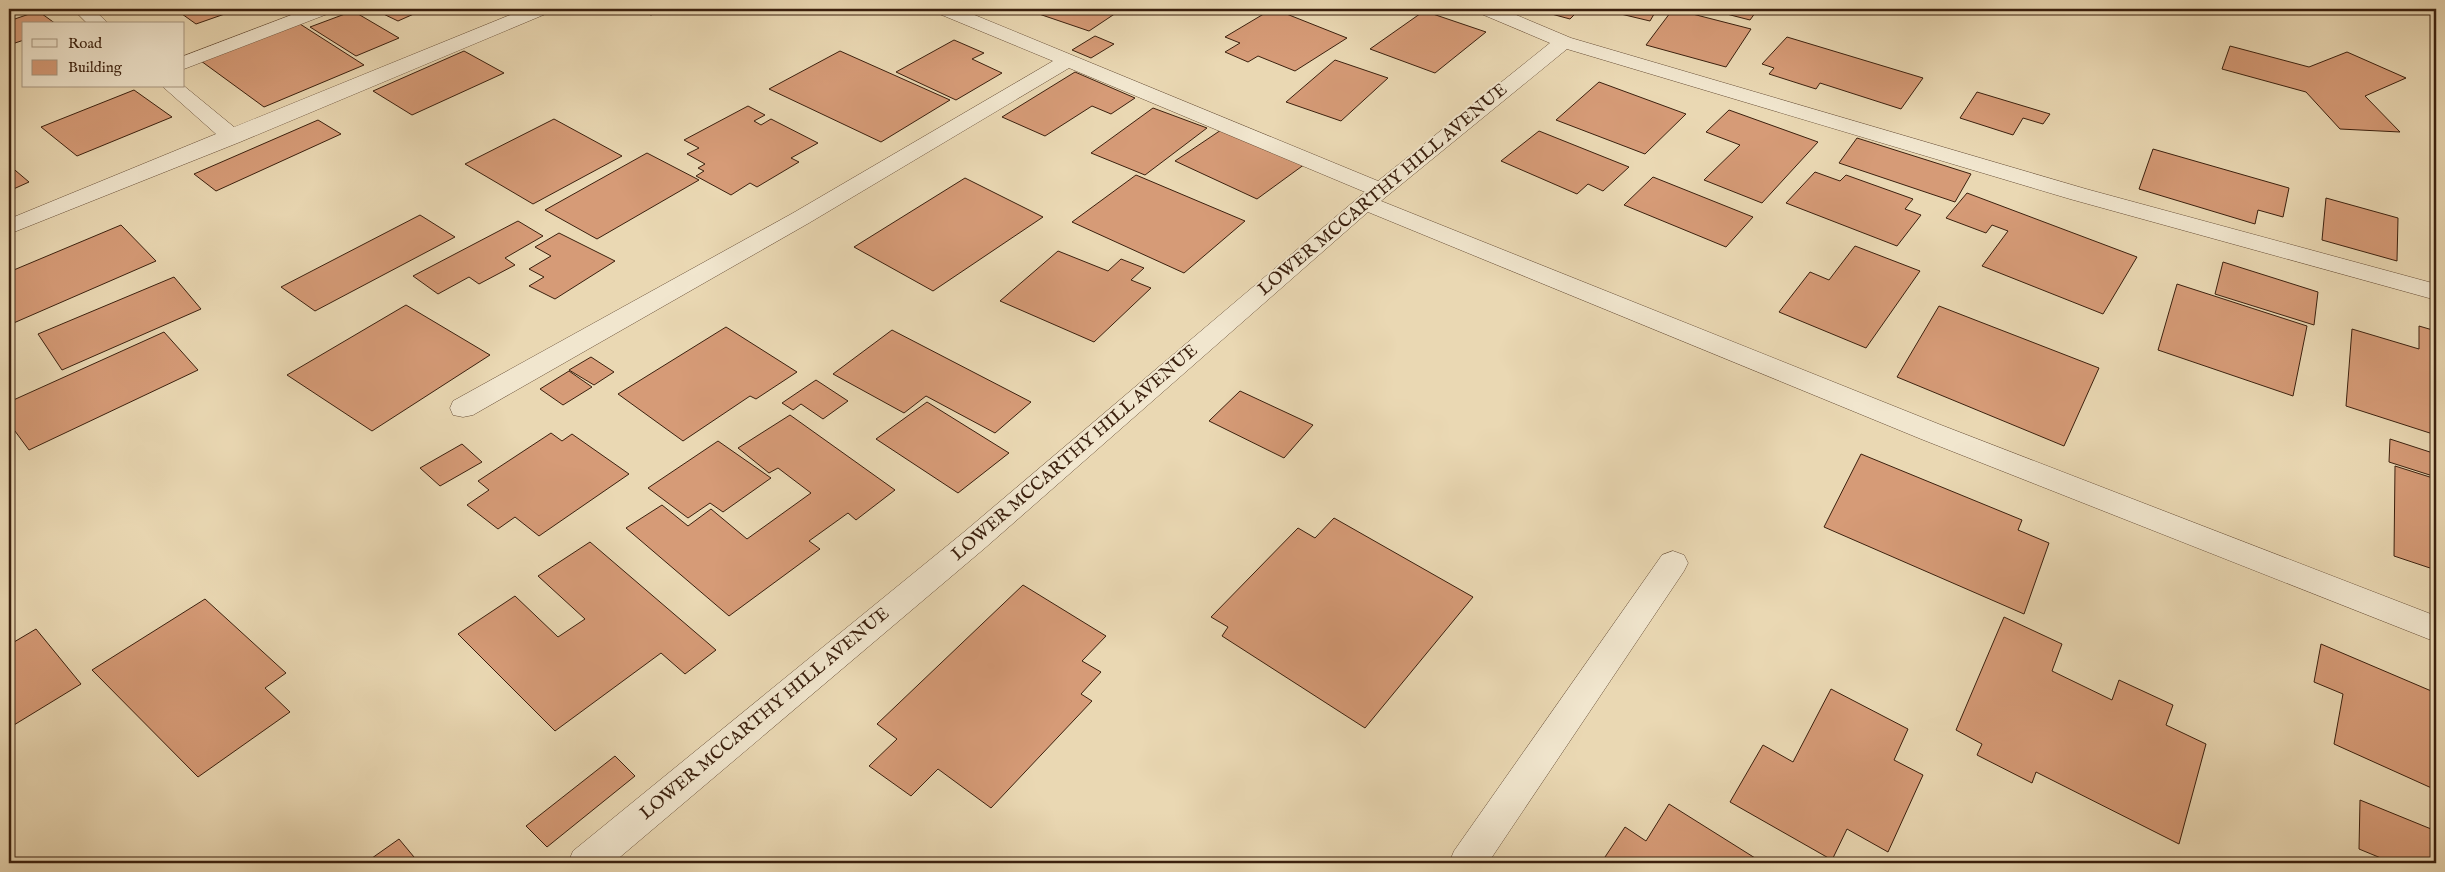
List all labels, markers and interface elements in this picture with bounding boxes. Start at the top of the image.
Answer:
legend [22,22,185,88]
text: Road [68,34,103,53]
text: Building [68,58,123,77]
street label: LOWER MCCARTHY HILL AVENUE [1253,79,1513,301]
street label: LOWER MCCARTHY HILL AVENUE [947,340,1203,566]
street label: LOWER MCCARTHY HILL AVENUE [635,603,895,825]

